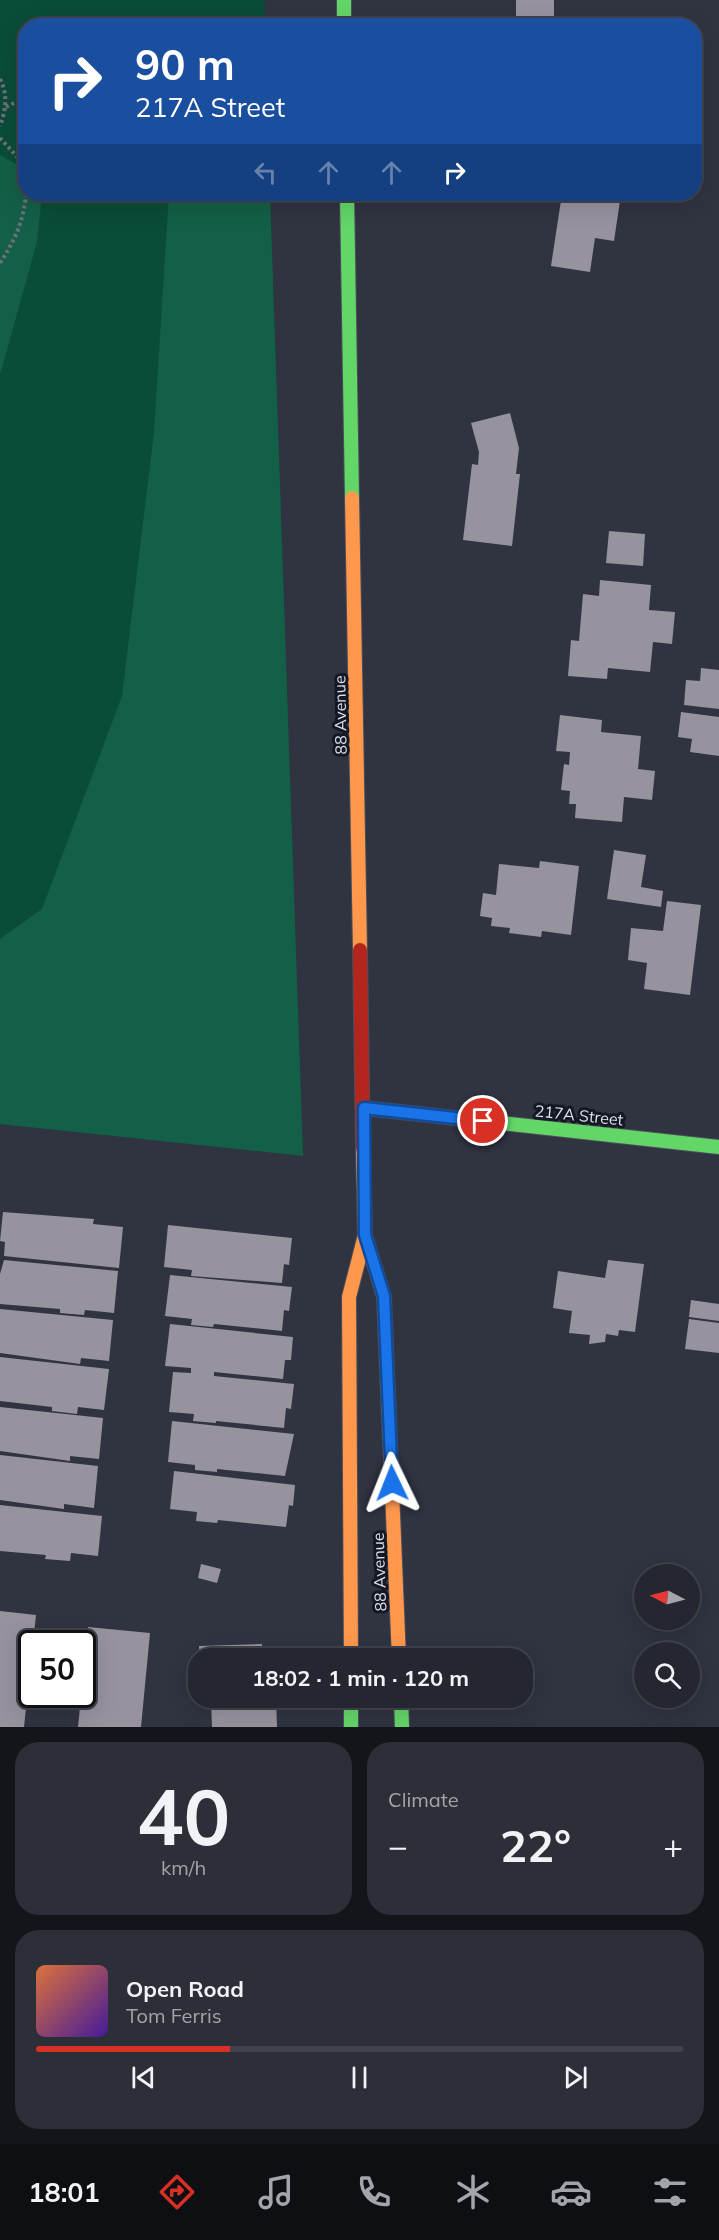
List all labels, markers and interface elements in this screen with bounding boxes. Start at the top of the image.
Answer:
text: 90 m [135,38,235,91]
icon: right [36,42,114,120]
text: 217A Street [135,90,285,124]
icon: left [249,156,282,189]
icon: ahead [312,156,345,189]
icon: ahead [375,156,408,189]
icon: right [438,156,471,189]
street label: 88 Avenue [329,675,351,755]
pin [457,1095,508,1146]
street label: 217A Street [534,1100,625,1130]
icon: arrive [466,1104,499,1137]
position arrow [360,1451,424,1515]
street label: 88 Avenue [368,1532,390,1612]
north arrow [634,1564,700,1630]
map controls [634,1564,700,1708]
speed limit sign: 50 [18,1630,96,1708]
button: search [634,1642,700,1708]
text: 18:02 · 1 min · 120 m [252,1664,469,1692]
text: 40 [137,1767,230,1865]
text: Climate [388,1787,459,1812]
text: 22° [500,1817,571,1873]
text: − [388,1825,408,1866]
text: + [663,1825,683,1866]
text: km/h [161,1855,206,1880]
text: Open Road [126,1975,244,2003]
text: Tom Ferris [126,2003,222,2028]
icon: previous [127,2061,160,2094]
icon: pause [343,2061,376,2094]
icon: next [559,2061,592,2094]
icon: directions [156,2171,198,2213]
icon: music [255,2171,297,2213]
icon: phone [353,2171,395,2213]
icon: climate [452,2171,494,2213]
icon: car [550,2171,592,2213]
icon: filters [649,2171,691,2213]
text: 18:01 [28,2175,100,2209]

